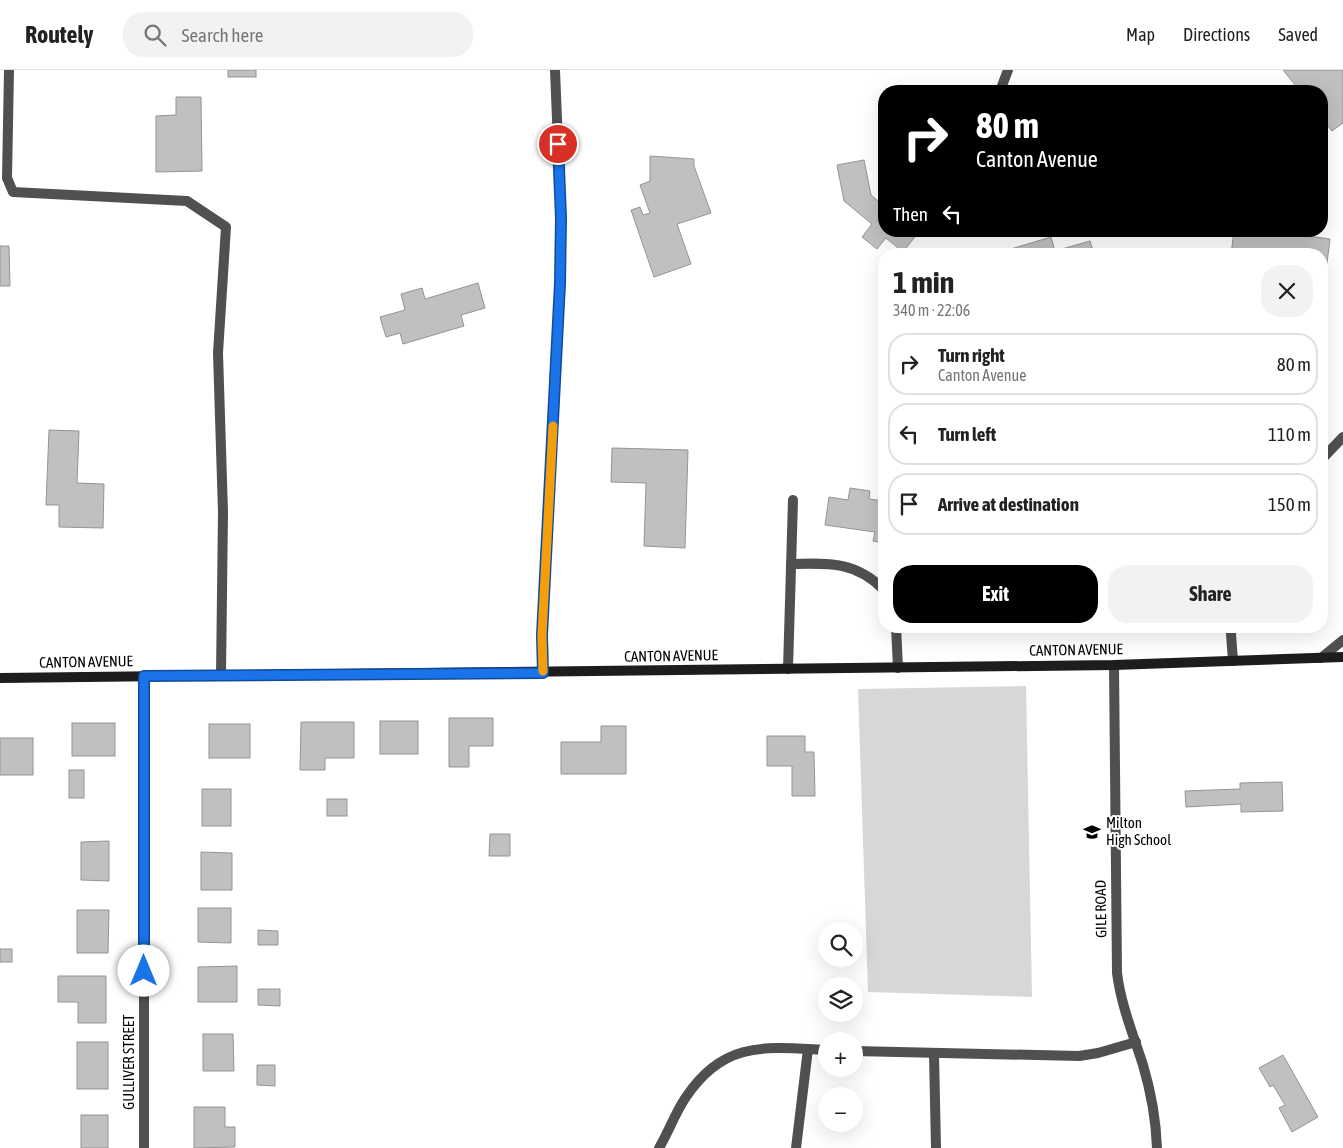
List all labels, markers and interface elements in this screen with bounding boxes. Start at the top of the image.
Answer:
search box [123,12,473,57]
text: Routely [25,21,93,48]
icon: search [141,21,169,49]
text: Search here [181,24,263,46]
text: Map [1126,24,1155,45]
text: Directions [1183,24,1250,45]
text: Saved [1278,24,1318,45]
icon: right [893,105,958,170]
text: 80 m [976,105,1039,145]
pin [537,123,579,165]
icon: arrive [544,130,572,158]
text: Canton Avenue [976,146,1098,172]
icon: left [938,200,966,228]
text: Then [893,203,928,225]
text: 1 min [893,265,954,299]
button: close [1261,265,1313,317]
text: 340 m · 22:06 [893,301,970,319]
text: Turn right [938,344,1005,366]
icon: right [895,350,923,378]
text: 80 m [1277,353,1311,375]
text: Canton Avenue [938,366,1027,384]
icon: left [895,420,923,448]
text: Turn left [938,423,996,445]
text: 110 m [1268,423,1311,445]
icon: arrive [895,490,923,518]
text: Arrive at destination [938,493,1079,515]
text: 150 m [1268,493,1311,515]
button: Exit [893,565,1098,623]
button: Share [1108,565,1313,623]
street label: CANTON AVENUE [1029,640,1124,659]
street label: CANTON AVENUE [624,646,719,665]
street label: CANTON AVENUE [39,652,134,671]
place label: Milton High School [1106,814,1171,848]
school or university icon: Milton High School [1082,822,1102,842]
street label: GILE ROAD [1091,880,1110,938]
map controls [818,922,863,1132]
button: search [818,922,863,967]
position arrow [117,944,169,996]
button: layers [818,977,863,1022]
street label: GULLIVER STREET [120,1014,137,1110]
button: + [818,1032,863,1077]
button: − [818,1087,863,1132]

